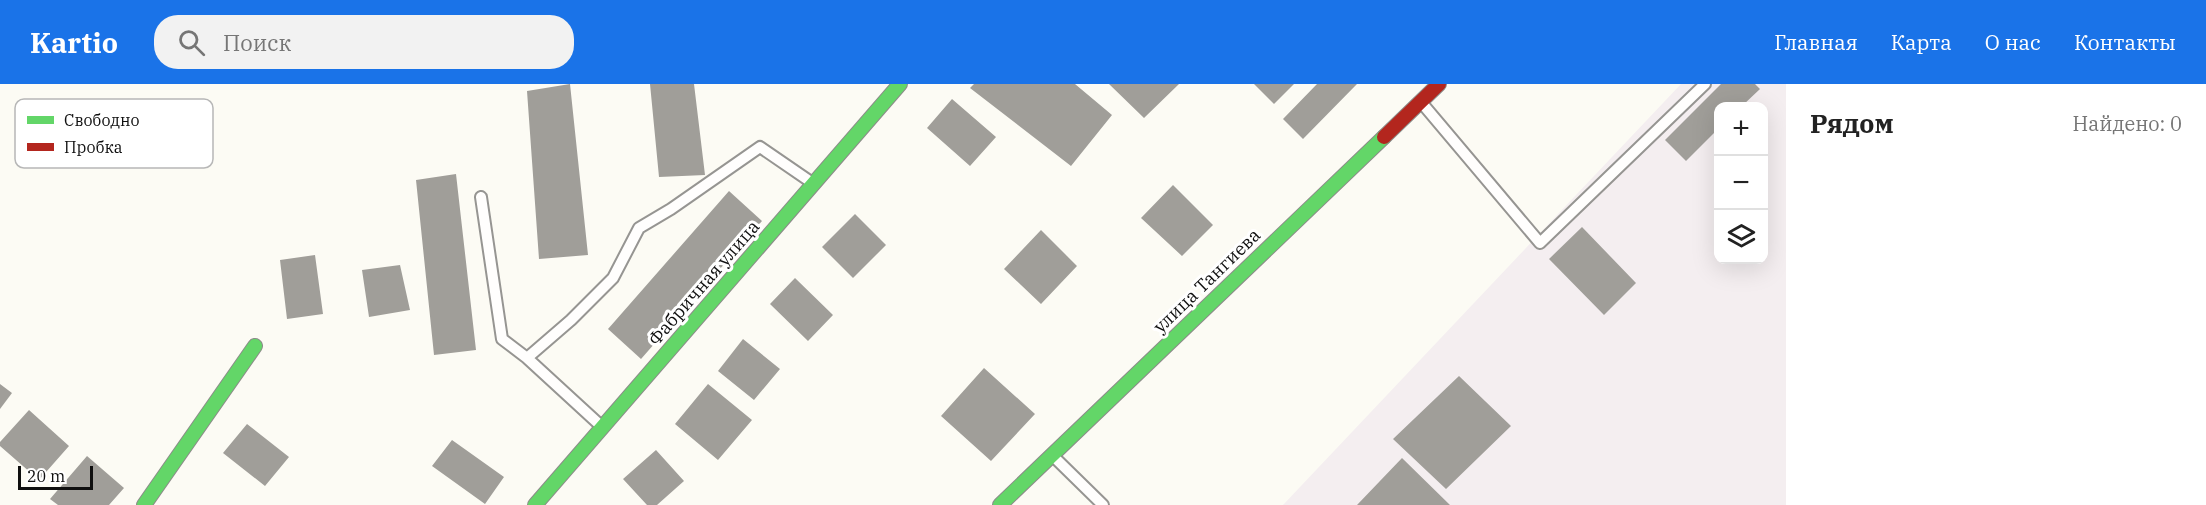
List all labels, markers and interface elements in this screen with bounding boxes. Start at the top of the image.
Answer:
search box [154,15,574,69]
text: Kartio [30,24,118,61]
icon: search [175,26,208,59]
text: Поиск [223,28,291,57]
text: Главная [1774,28,1858,56]
text: Карта [1891,28,1952,56]
text: О нас [1985,28,2041,56]
text: Контакты [2074,28,2176,56]
legend [15,99,213,168]
map controls [1714,102,1768,264]
button: + [1714,102,1768,156]
text: Рядом [1810,106,1894,140]
text: Свободно [64,110,140,130]
text: Найдено: 0 [2073,110,2182,137]
text: Пробка [64,137,123,157]
button: − [1714,156,1768,210]
button: layers [1714,210,1768,264]
street label: Фабричная улица [643,215,764,350]
street label: улица Тангиева [1148,223,1265,338]
scale bar [18,463,93,490]
text: 20 m [27,466,65,486]

